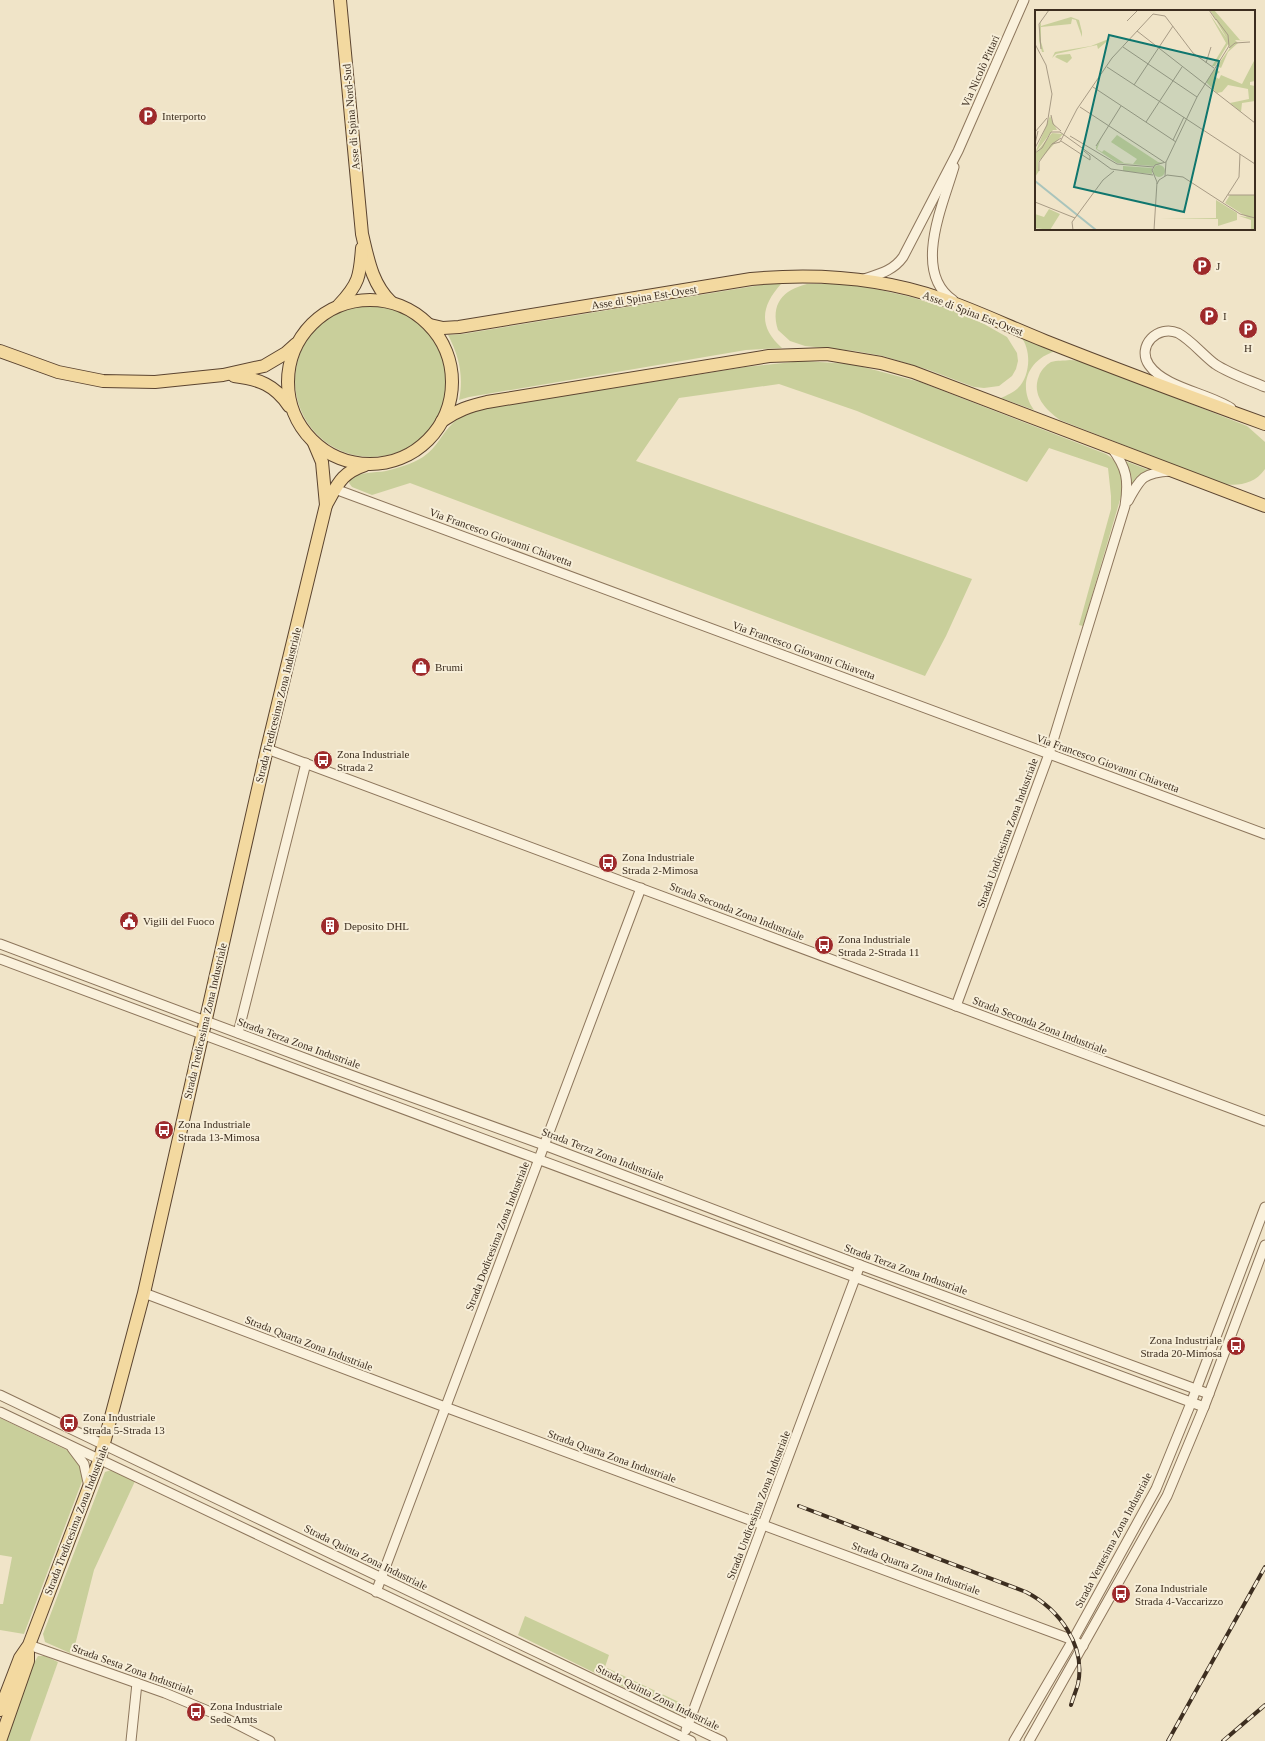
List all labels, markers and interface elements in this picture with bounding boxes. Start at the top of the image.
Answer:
inset map [1035,10,1255,230]
street label: Via Nicolò Pittari [959,33,1001,109]
street label: Asse di Spina Nord-Sud [340,63,362,171]
parking icon: Interporto [137,105,159,127]
place label: Interporto [162,110,206,122]
parking icon: J [1191,255,1213,277]
place label: J [1216,260,1221,272]
street label: Asse di Spina Est-Ovest [590,283,698,311]
street label: Asse di Spina Est-Ovest [921,288,1025,338]
parking icon: I [1198,305,1220,327]
place label: I [1223,310,1227,322]
parking icon: H [1237,318,1259,340]
place label: H [1244,342,1252,354]
street label: Via Francesco Giovanni Chiavetta [428,506,574,569]
street label: Via Francesco Giovanni Chiavetta [731,619,877,682]
street label: Strada Tredicesima Zona Industriale [253,626,303,784]
shop icon: Brumi [410,656,432,678]
place label: Brumi [435,661,463,673]
street label: Via Francesco Giovanni Chiavetta [1035,732,1181,795]
place label: Zona Industriale Strada 2 [337,748,410,773]
bus stop icon: Zona Industriale Strada 2 [312,749,334,771]
street label: Strada Undicesima Zona Industriale [974,756,1040,910]
place label: Zona Industriale Strada 2-Mimosa [622,851,698,876]
bus stop icon: Zona Industriale Strada 2-Mimosa [597,852,619,874]
street label: Strada Seconda Zona Industriale [668,880,806,942]
public building icon: Vigili del Fuoco [118,910,140,932]
place label: Vigili del Fuoco [143,915,215,927]
building icon: Deposito DHL [319,915,341,937]
place label: Deposito DHL [344,920,409,932]
place label: Zona Industriale Strada 2-Strada 11 [838,933,919,958]
bus stop icon: Zona Industriale Strada 2-Strada 11 [813,934,835,956]
street label: Strada Tredicesima Zona Industriale [181,942,229,1100]
street label: Strada Seconda Zona Industriale [971,994,1109,1056]
street label: Strada Terza Zona Industriale [236,1015,362,1071]
place label: Zona Industriale Strada 13-Mimosa [178,1118,260,1143]
bus stop icon: Zona Industriale Strada 13-Mimosa [153,1119,175,1141]
street label: Strada Terza Zona Industriale [540,1125,666,1183]
street label: Strada Dodicesima Zona Industriale [463,1160,531,1312]
street label: Strada Terza Zona Industriale [843,1241,969,1297]
street label: Strada Quarta Zona Industriale [243,1313,375,1373]
place label: Zona Industriale Strada 20-Mimosa [1140,1334,1222,1359]
bus stop icon: Zona Industriale Strada 20-Mimosa [1225,1335,1247,1357]
place label: Zona Industriale Strada 5-Strada 13 [83,1411,165,1436]
bus stop icon: Zona Industriale Strada 5-Strada 13 [58,1412,80,1434]
street label: Strada Quarta Zona Industriale [546,1427,678,1485]
street label: Strada Undicesima Zona Industriale [724,1429,792,1581]
street label: Strada Tredicesima Zona Industriale [42,1443,110,1597]
street label: Strada Ventesima Zona Industriale [1072,1470,1154,1610]
street label: Strada Quinta Zona Industriale [302,1522,430,1592]
street label: Strada Quarta Zona Industriale [850,1539,982,1597]
place label: Zona Industriale Strada 4-Vaccarizzo [1135,1582,1224,1607]
bus stop icon: Zona Industriale Strada 4-Vaccarizzo [1110,1583,1132,1605]
street label: Strada Sesta Zona Industriale [70,1641,196,1697]
street label: Strada Quinta Zona Industriale [594,1662,722,1732]
place label: Zona Industriale Sede Amts [210,1700,283,1725]
bus stop icon: Zona Industriale Sede Amts [185,1701,207,1723]

